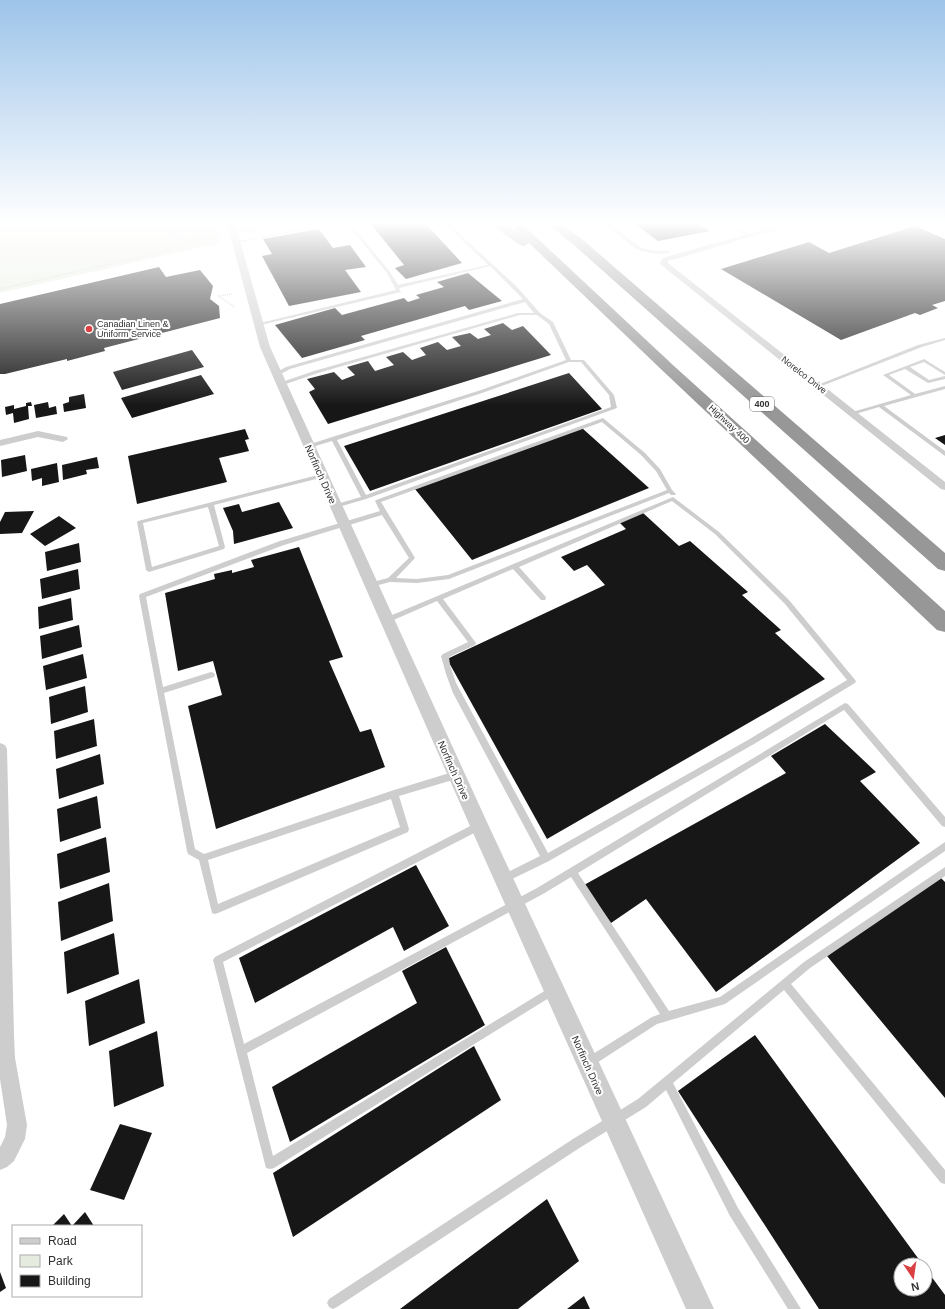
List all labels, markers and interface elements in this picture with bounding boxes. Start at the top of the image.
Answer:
place label: Canadian Linen & Uniform Service [97,319,169,339]
marker: Canadian Linen & Uniform Service [84,324,94,334]
street label: Norelco Drive [779,354,829,396]
road number: 400 [750,397,774,411]
street label: Highway 400 [707,403,751,445]
street label: Norfinch Drive [303,443,339,506]
street label: Norfinch Drive [436,739,472,802]
street label: Norfinch Drive [570,1034,606,1097]
legend [12,1225,142,1297]
text: Road [48,1234,77,1248]
text: Park [48,1254,74,1268]
north arrow [893,1257,933,1297]
text: Building [48,1274,91,1288]
text: N [910,1280,920,1293]

